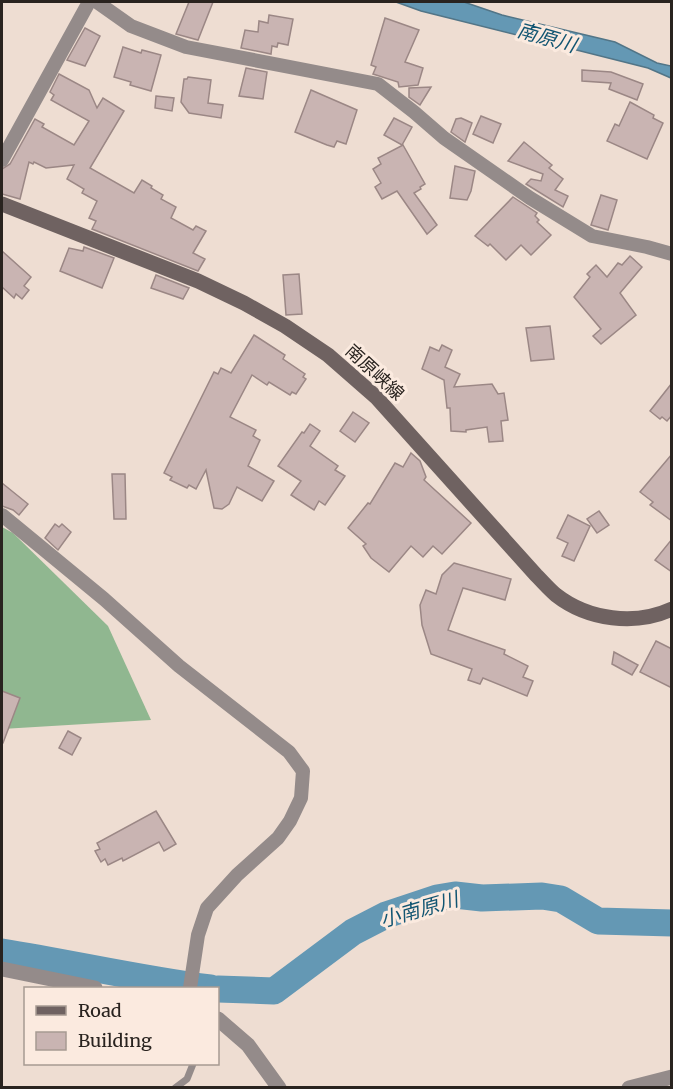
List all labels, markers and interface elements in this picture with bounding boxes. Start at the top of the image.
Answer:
water label: 南原川 [515,17,581,58]
street label: 南原峡線 [341,339,409,405]
water label: 小南原川 [377,885,463,932]
legend [24,987,219,1065]
text: Road [78,999,122,1022]
text: Building [78,1029,152,1052]

